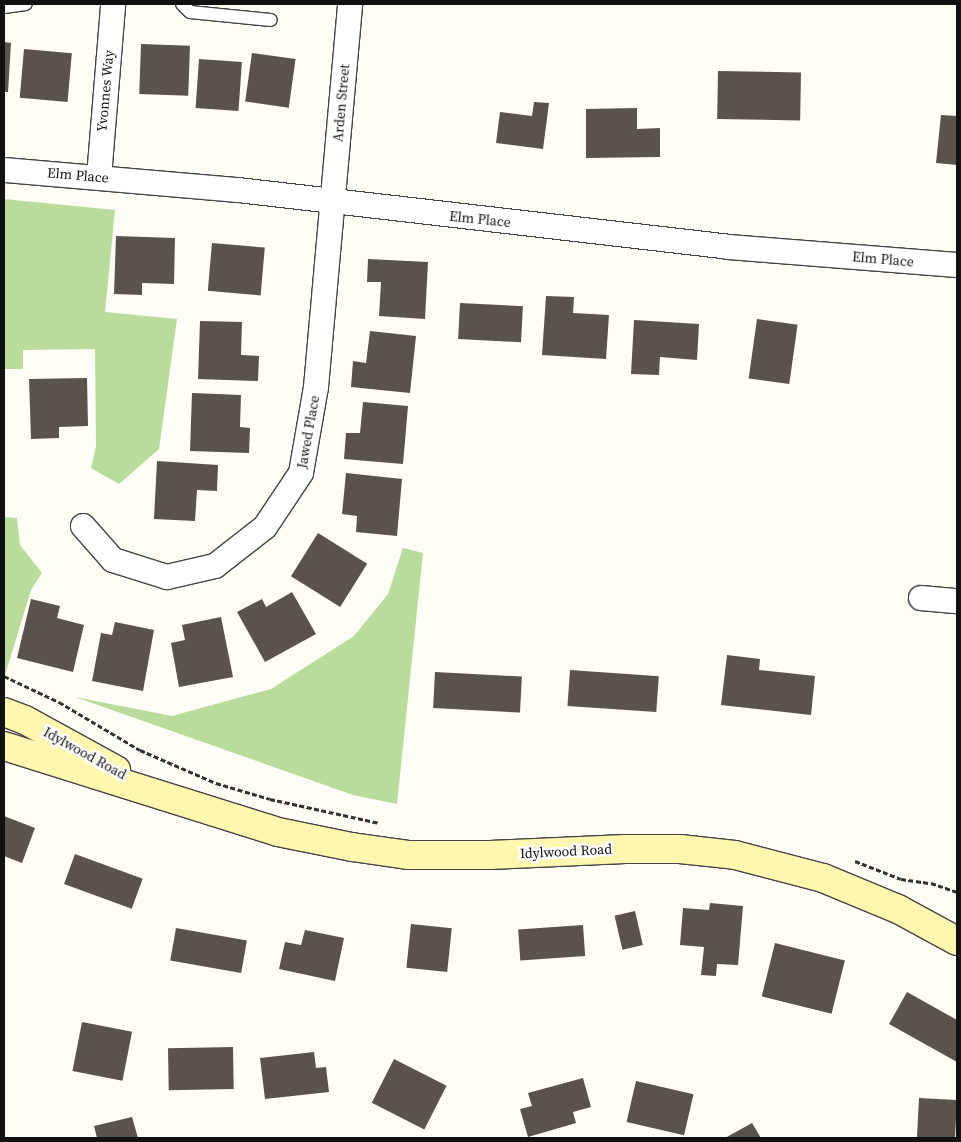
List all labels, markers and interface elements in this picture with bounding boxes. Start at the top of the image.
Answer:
street label: Yvonnes Way [93,49,117,133]
street label: Arden Street [329,63,353,143]
street label: Elm Place [46,164,110,186]
street label: Elm Place [448,207,512,231]
street label: Elm Place [851,248,915,270]
street label: Jawed Place [293,394,323,470]
street label: Idylwood Road [41,723,129,783]
street label: Idylwood Road [519,840,613,862]

